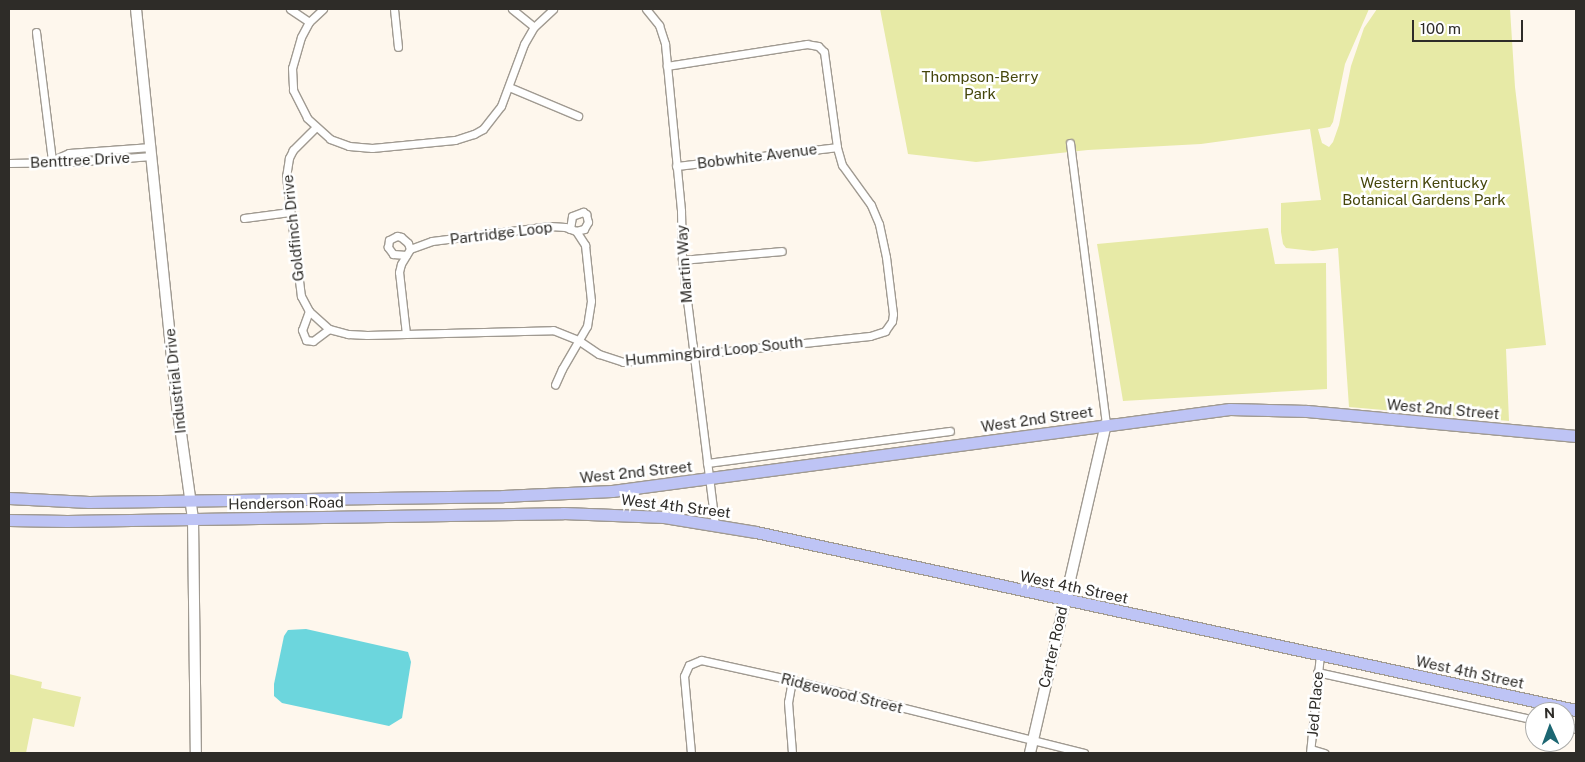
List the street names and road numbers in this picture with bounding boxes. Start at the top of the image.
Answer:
street label: Bobwhite Avenue [696,140,818,172]
street label: Benttree Drive [30,148,130,172]
street label: Goldfinch Drive [278,174,308,282]
street label: Partridge Loop [449,218,553,248]
street label: Martin Way [672,224,696,304]
street label: Industrial Drive [161,327,189,435]
street label: Hummingbird Loop South [624,333,804,369]
street label: West 2nd Street [1386,395,1500,423]
street label: West 2nd Street [980,402,1094,436]
street label: West 2nd Street [579,457,693,487]
street label: West 4th Street [620,490,732,522]
street label: Henderson Road [228,493,344,513]
street label: West 4th Street [1018,567,1130,607]
street label: Carter Road [1035,604,1071,690]
street label: West 4th Street [1414,652,1526,692]
street label: Ridgewood Street [779,669,905,717]
street label: Jed Place [1303,670,1327,738]

